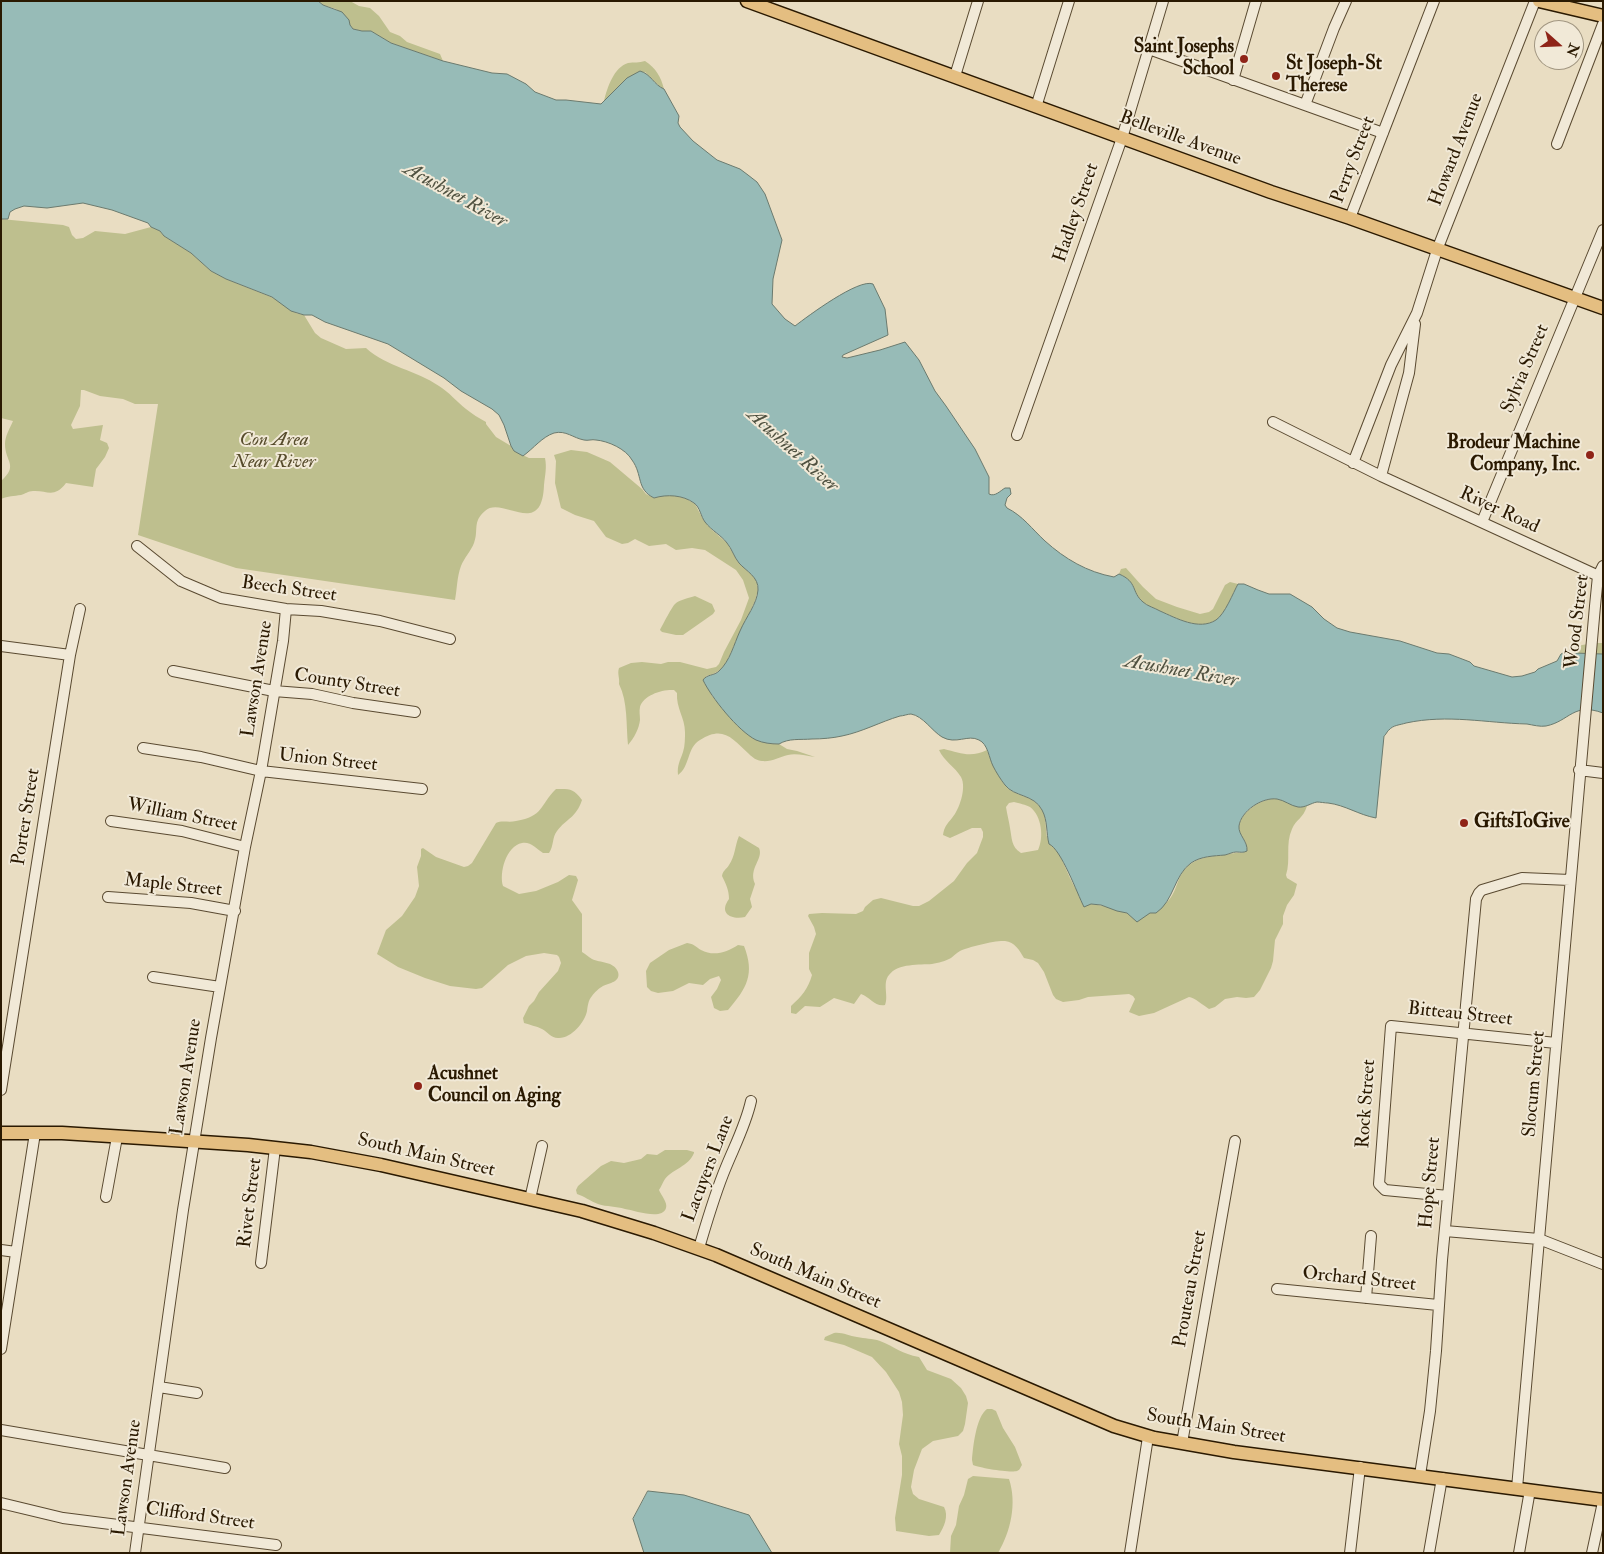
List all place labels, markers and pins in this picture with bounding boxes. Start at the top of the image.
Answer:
place label: Saint Josephs School [1134,37,1234,81]
marker: Saint Josephs School [1238,53,1250,65]
place label: St Joseph-St Therese [1286,54,1382,98]
marker: St Joseph-St Therese [1270,70,1282,82]
place label: Brodeur Machine Company, Inc. [1447,433,1580,477]
marker: Brodeur Machine Company, Inc. [1584,449,1596,461]
place label: GiftsToGive [1474,812,1570,834]
marker: GiftsToGive [1458,817,1470,829]
place label: Acushnet Council on Aging [428,1064,561,1108]
marker: Acushnet Council on Aging [412,1080,424,1092]

